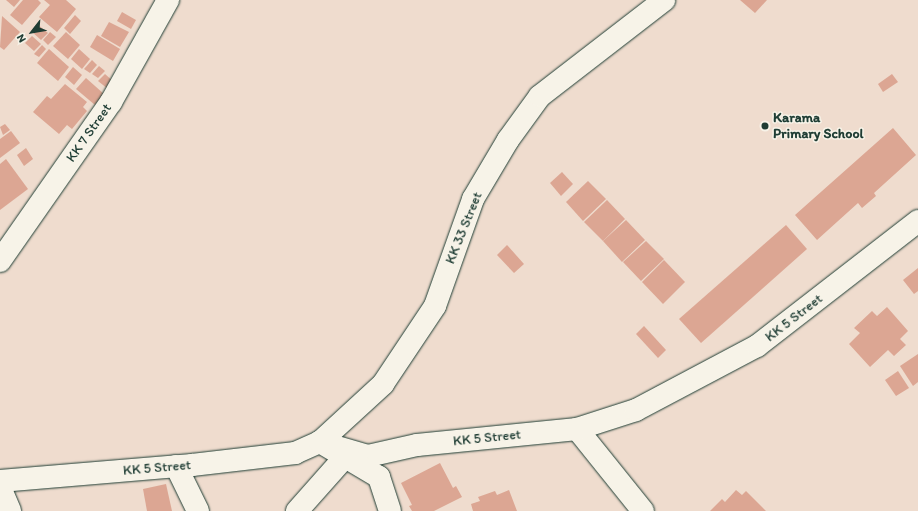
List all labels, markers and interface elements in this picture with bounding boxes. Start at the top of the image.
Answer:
north arrow [12,12,52,52]
text: N [14,32,29,45]
street label: KK 7 Street [63,100,115,166]
place label: Karama Primary School [773,110,863,142]
marker: Karama Primary School [760,121,770,131]
street label: KK 33 Street [442,189,486,267]
street label: KK 5 Street [762,290,826,346]
street label: KK 5 Street [452,426,522,450]
street label: KK 5 Street [122,457,192,479]

